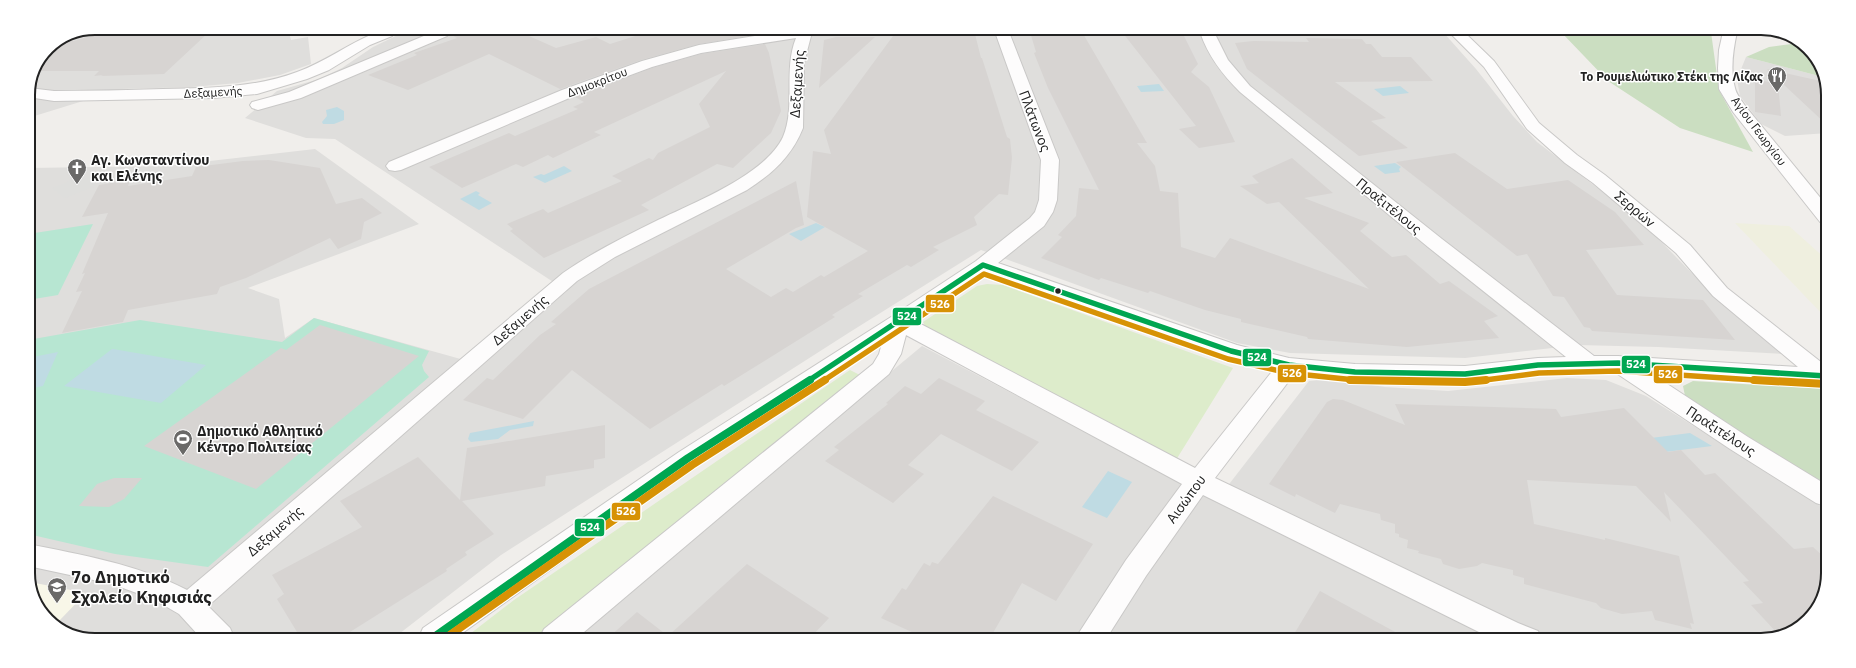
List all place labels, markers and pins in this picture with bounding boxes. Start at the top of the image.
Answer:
restaurant icon: Το Ρουμελιώτικο Στέκι της Λίζας [1766,65,1788,93]
place label: Το Ρουμελιώτικο Στέκι της Λίζας [1580,69,1763,84]
place label: Αγ. Κωνσταντίνου και Ελένης [91,151,209,185]
church icon: Αγ. Κωνσταντίνου και Ελένης [66,157,88,185]
unlabelled marker [1053,286,1063,296]
place label: Δημοτικό Αθλητικό Κέντρο Πολιτείας [197,422,323,456]
sports icon: Δημοτικό Αθλητικό Κέντρο Πολιτείας [172,428,194,456]
place label: 7ο Δημοτικό Σχολείο Κηφισιάς [71,566,212,608]
school or university icon: 7ο Δημοτικό Σχολείο Κηφισιάς [46,576,68,604]

